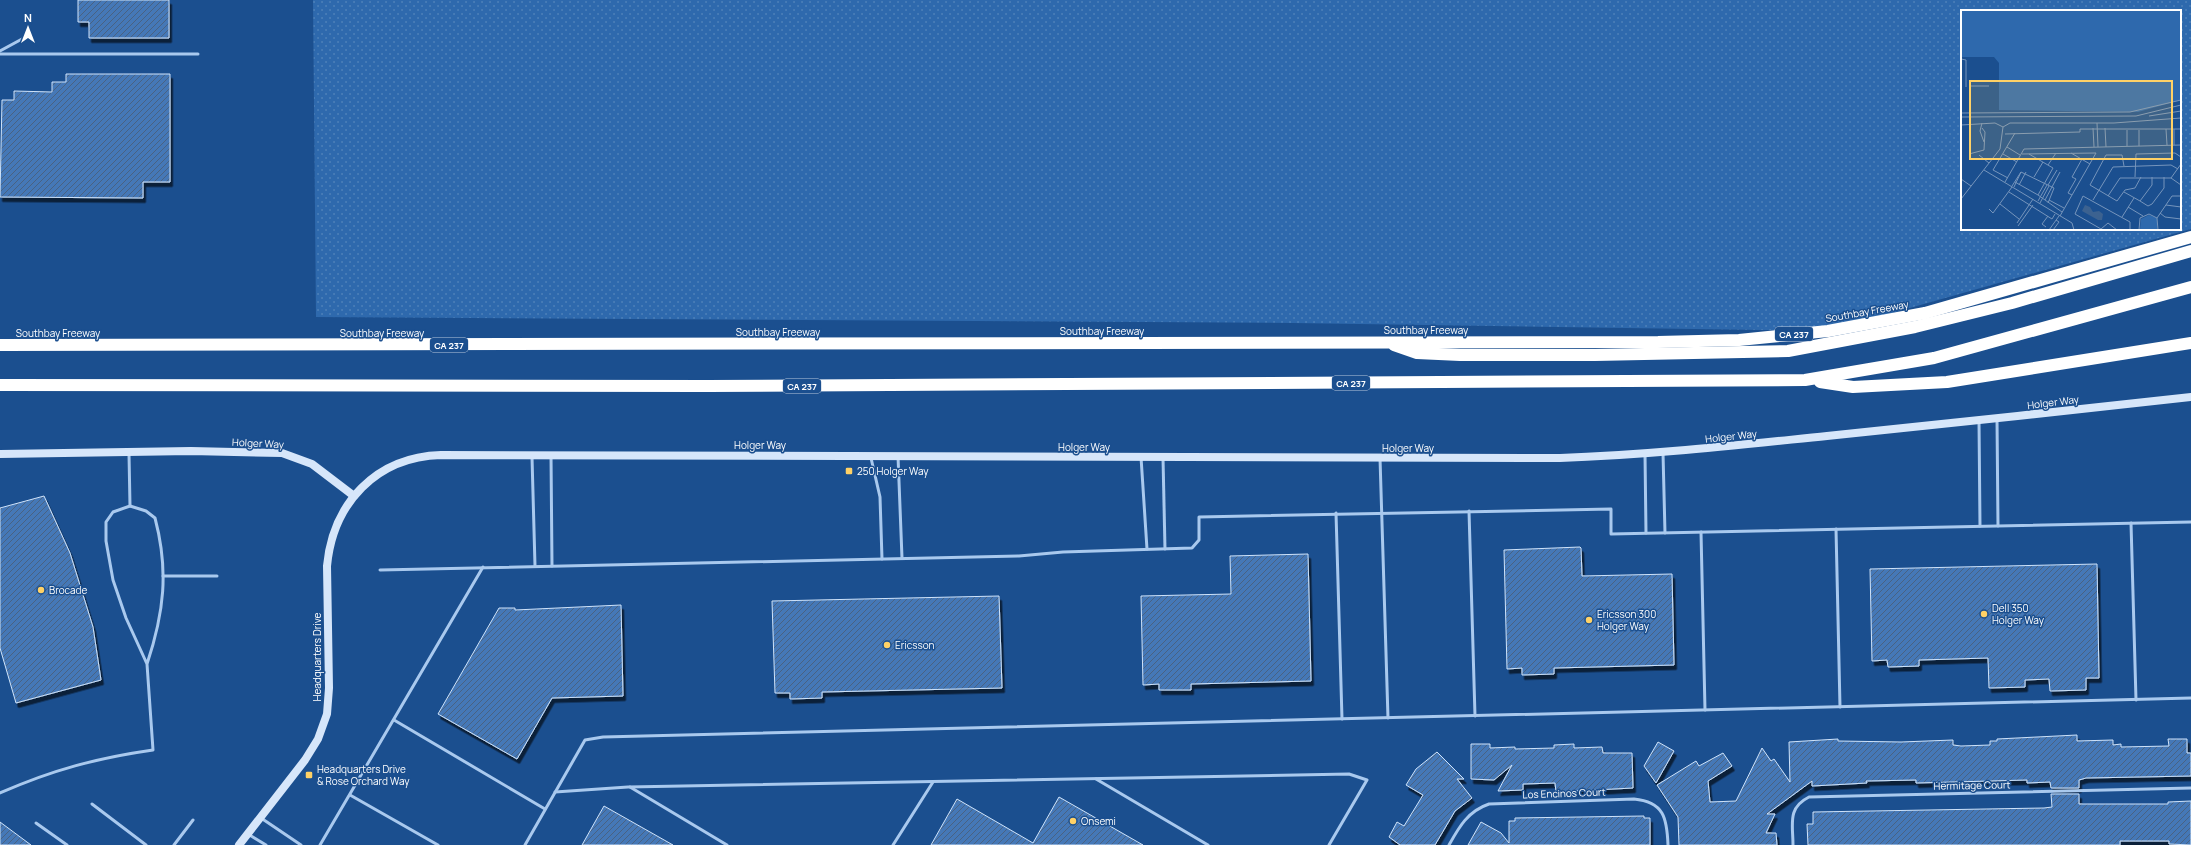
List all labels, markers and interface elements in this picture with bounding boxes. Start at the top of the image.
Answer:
north arrow [8,8,48,48]
text: N [24,10,32,25]
inset map [1961,10,2181,230]
street label: Southbay Freeway [1824,297,1910,325]
street label: Southbay Freeway [1384,323,1469,337]
street label: Southbay Freeway [1060,324,1145,338]
street label: Southbay Freeway [736,325,821,339]
street label: Southbay Freeway [16,326,101,340]
street label: Southbay Freeway [340,326,425,340]
road number: CA 237 [1775,327,1813,341]
road number: CA 237 [430,338,468,352]
road number: CA 237 [1332,376,1370,390]
road number: CA 237 [783,379,821,393]
street label: Holger Way [2026,392,2080,412]
street label: Holger Way [1704,426,1758,446]
street label: Holger Way [232,435,285,451]
street label: Holger Way [734,438,787,452]
street label: Holger Way [1058,440,1111,454]
street label: Holger Way [1382,441,1435,455]
place label: 250 Holger Way [857,464,929,478]
marker: 250 Holger Way [844,466,854,476]
place label: Brocade [49,583,88,597]
marker: Brocade [36,585,46,595]
place label: Dell 350 Holger Way [1992,601,2045,627]
place label: Ericsson 300 Holger Way [1597,607,1656,633]
marker: Dell 350 Holger Way [1979,609,1989,619]
street label: Headquarters Drive [310,612,324,701]
marker: Ericsson 300 Holger Way [1584,615,1594,625]
place label: Ericsson [895,638,935,652]
marker: Ericsson [882,640,892,650]
place label: Headquarters Drive & Rose Orchard Way [317,762,410,788]
marker: Headquarters Drive & Rose Orchard Way [304,770,314,780]
street label: Hermitage Court [1933,777,2011,793]
street label: Los Encinos Court [1522,785,1606,801]
place label: Onsemi [1081,814,1116,828]
marker: Onsemi [1068,816,1078,826]

